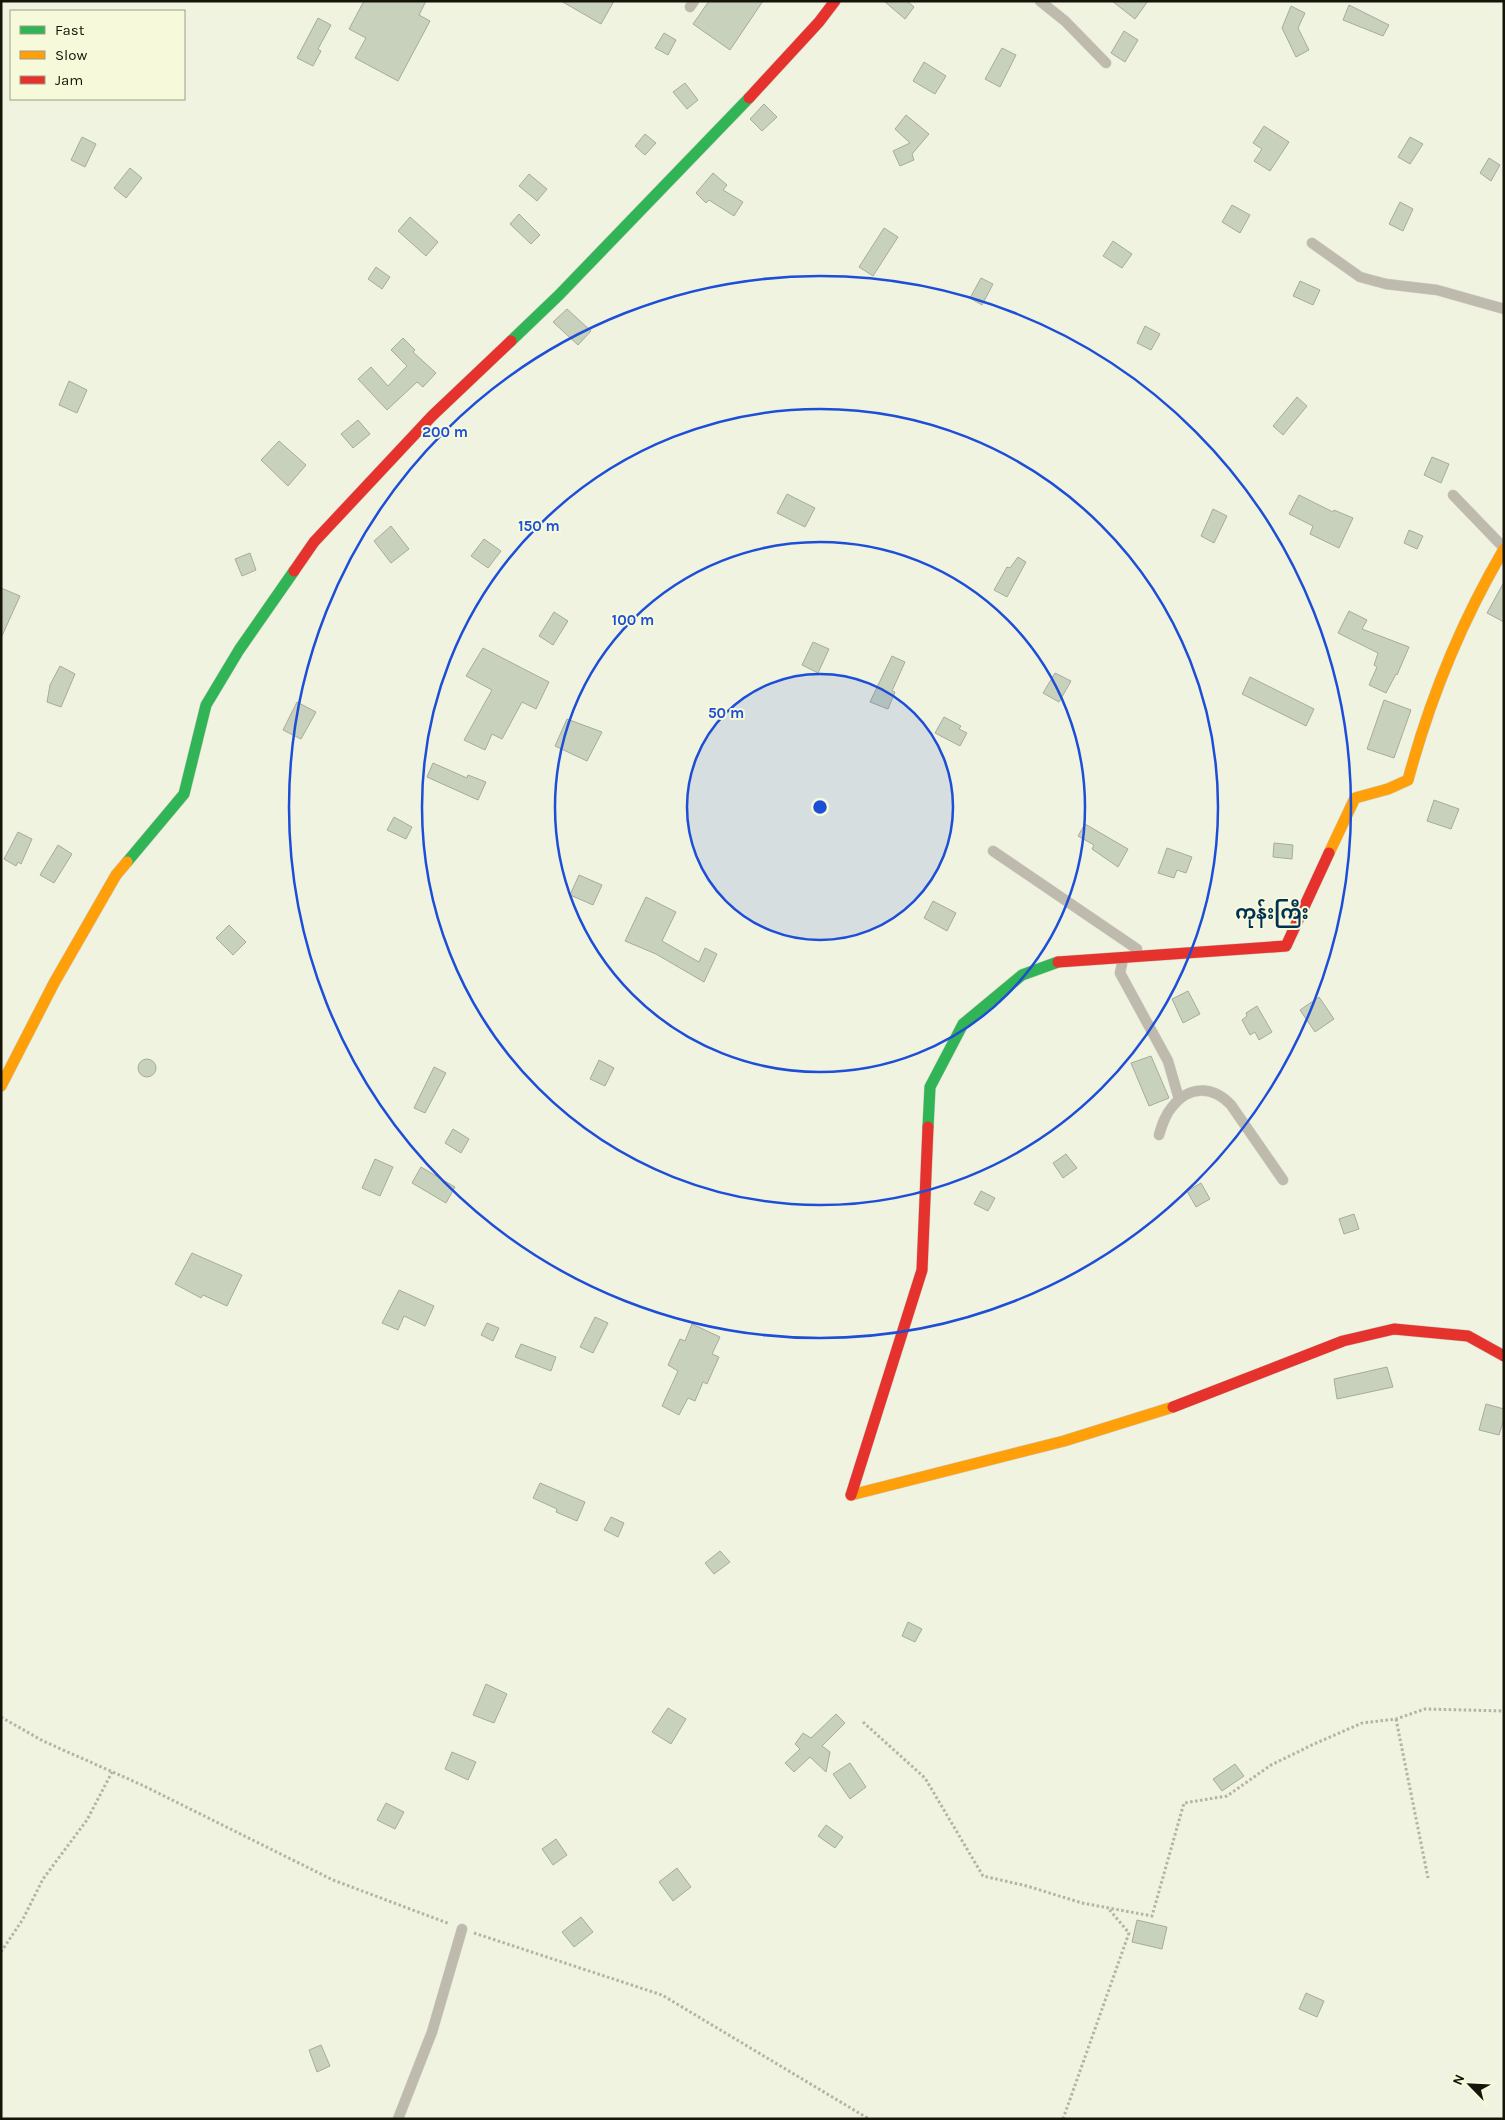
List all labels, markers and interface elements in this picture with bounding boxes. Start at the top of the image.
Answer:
legend [10,10,185,100]
text: Fast [55,21,85,39]
text: Slow [55,46,87,64]
text: Jam [55,71,83,89]
text: 200 m [422,423,468,441]
text: 150 m [518,517,560,535]
text: 100 m [612,611,654,629]
text: 50 m [708,704,744,722]
centre of rings [811,798,829,816]
district label: ကုန်းကြီး [1235,899,1309,928]
north arrow [1445,2060,1495,2110]
text: N [1449,2072,1468,2088]

